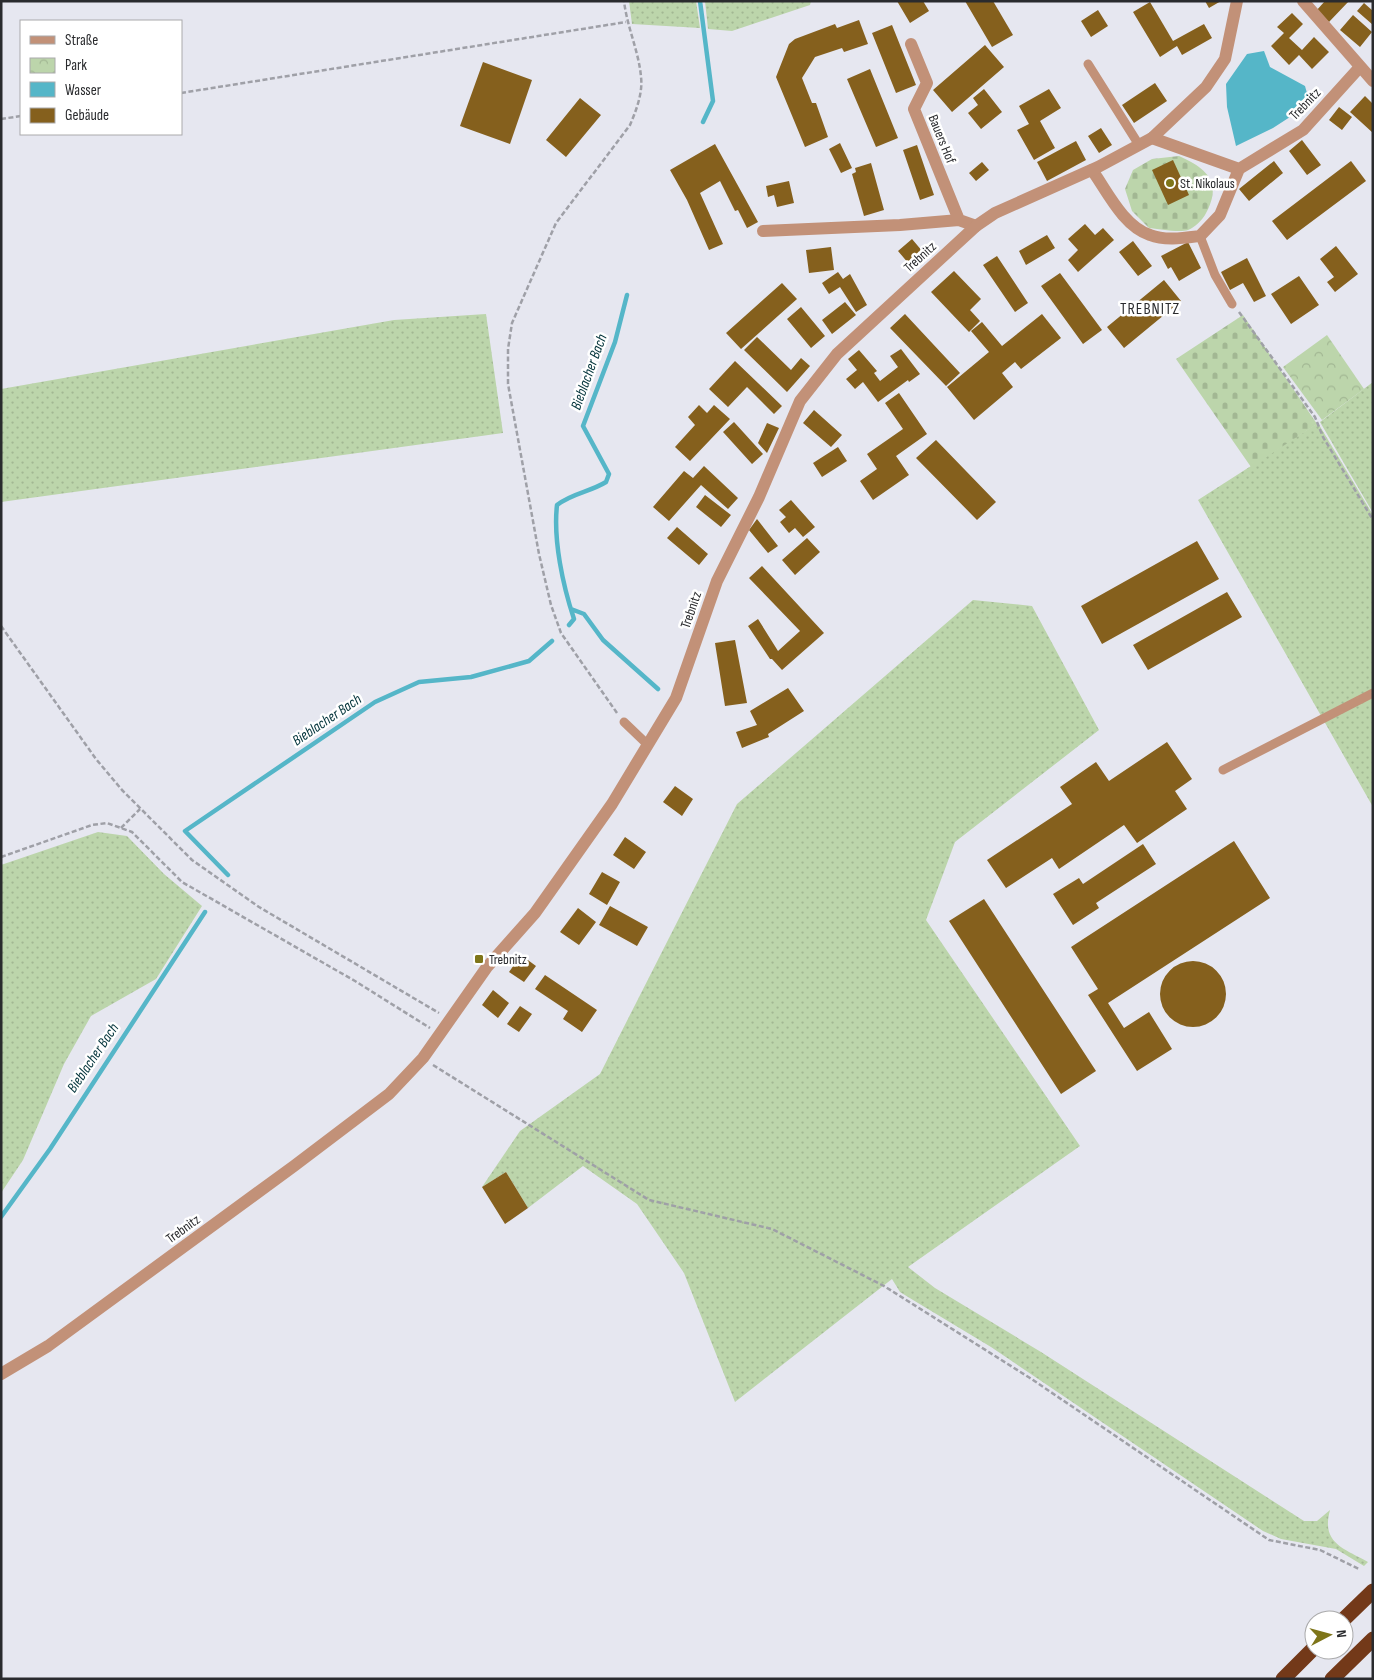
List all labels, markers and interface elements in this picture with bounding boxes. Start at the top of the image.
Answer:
legend [20,20,182,135]
text: Straße [65,31,98,50]
text: Park [65,56,87,75]
text: Wasser [65,81,102,100]
street label: Trebnitz [1286,84,1324,124]
text: Gebäude [65,106,109,125]
street label: Bauers Hof [925,112,960,167]
place label: St. Nikolaus [1180,175,1235,192]
marker: St. Nikolaus [1164,177,1176,189]
street label: Trebnitz [900,238,940,276]
district label: TREBNITZ [1120,300,1180,319]
water label: Bieblacher Bach [566,331,612,413]
street label: Trebnitz [677,589,705,631]
water label: Bieblacher Bach [289,690,365,750]
place label: Trebnitz [489,951,527,968]
marker: Trebnitz [473,953,485,965]
water label: Bieblacher Bach [63,1020,123,1096]
street label: Trebnitz [163,1211,203,1247]
north arrow [1304,1610,1354,1660]
text: N [1333,1629,1350,1638]

